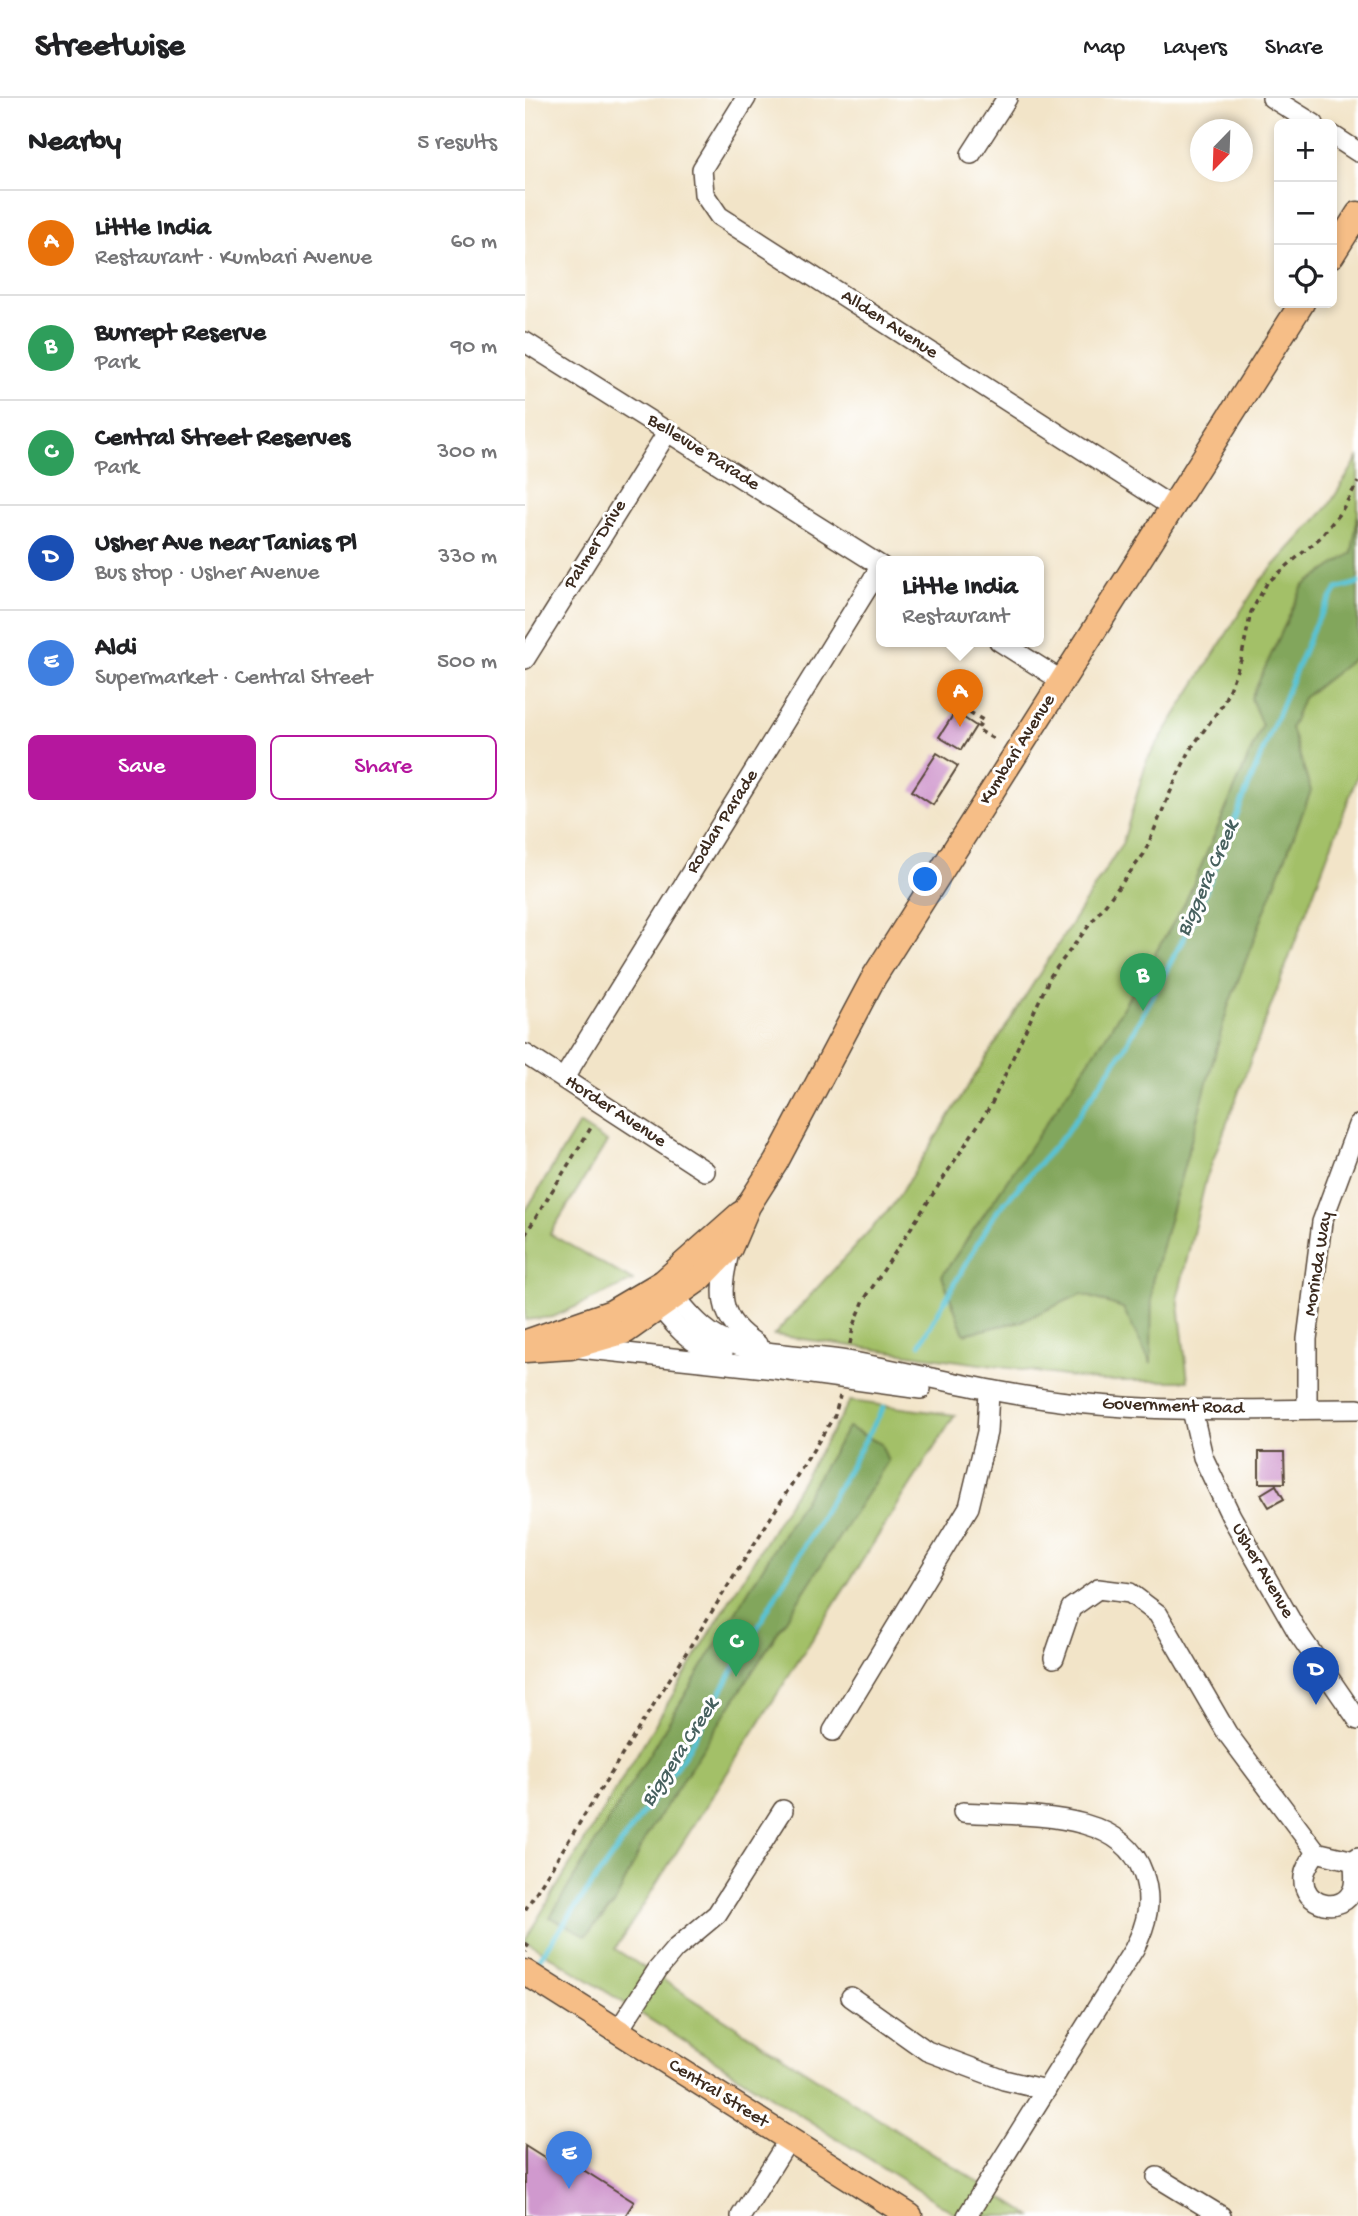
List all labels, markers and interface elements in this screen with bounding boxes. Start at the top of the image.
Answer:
text: Streetwise [35,29,185,67]
text: Map [1083,34,1125,63]
text: Layers [1163,34,1227,63]
text: Share [1265,34,1323,63]
north arrow [1190,119,1253,182]
map controls [1274,119,1337,308]
button: + [1274,119,1337,182]
text: Nearby [28,126,121,161]
text: 5 results [417,130,497,157]
button: − [1274,182,1337,245]
text: Little India [95,214,211,245]
text: A [44,229,58,256]
text: 60 m [451,229,497,256]
text: Restaurant · Kumbari Avenue [95,245,372,272]
button: locate [1274,245,1337,308]
street label: Allden Avenue [836,285,942,365]
text: Burrept Reserve [95,319,266,350]
text: B [45,334,57,361]
text: 90 m [451,334,497,361]
text: Park [95,350,139,377]
street label: Bellevue Parade [642,409,764,497]
text: Central Street Reserves [95,424,350,455]
text: C [45,439,57,466]
text: 300 m [437,439,497,466]
text: Park [95,455,139,482]
street label: Palmer Drive [559,496,633,595]
text: Usher Ave near Tanias Pl [95,529,357,560]
text: D [44,544,59,571]
text: 330 m [438,544,497,571]
popup [876,556,1044,647]
text: Bus stop · Usher Avenue [95,560,319,587]
text: Little India [902,573,1018,604]
text: Restaurant [902,604,1009,631]
text: Aldi [95,634,137,665]
text: E [44,649,58,676]
text: 500 m [437,649,497,676]
text: Supermarket · Central Street [95,665,372,692]
pin: A [937,669,983,727]
street label: Kumbari Avenue [975,690,1061,809]
button: Save [28,735,256,800]
button: Share [270,735,497,800]
street label: Rodlan Parade [682,766,764,878]
water label: Biggera Creek [1172,815,1247,941]
your location [908,862,942,896]
pin: B [1120,953,1166,1011]
street label: Horder Avenue [560,1071,670,1154]
street label: Morinda Way [1299,1210,1339,1318]
street label: Government Road [1102,1393,1246,1421]
street label: Usher Avenue [1225,1519,1299,1623]
pin: C [713,1619,759,1677]
pin: D [1293,1647,1339,1705]
water label: Biggera Creek [637,1692,727,1812]
street label: Central Street [664,2054,774,2135]
pin: E [546,2131,592,2189]

